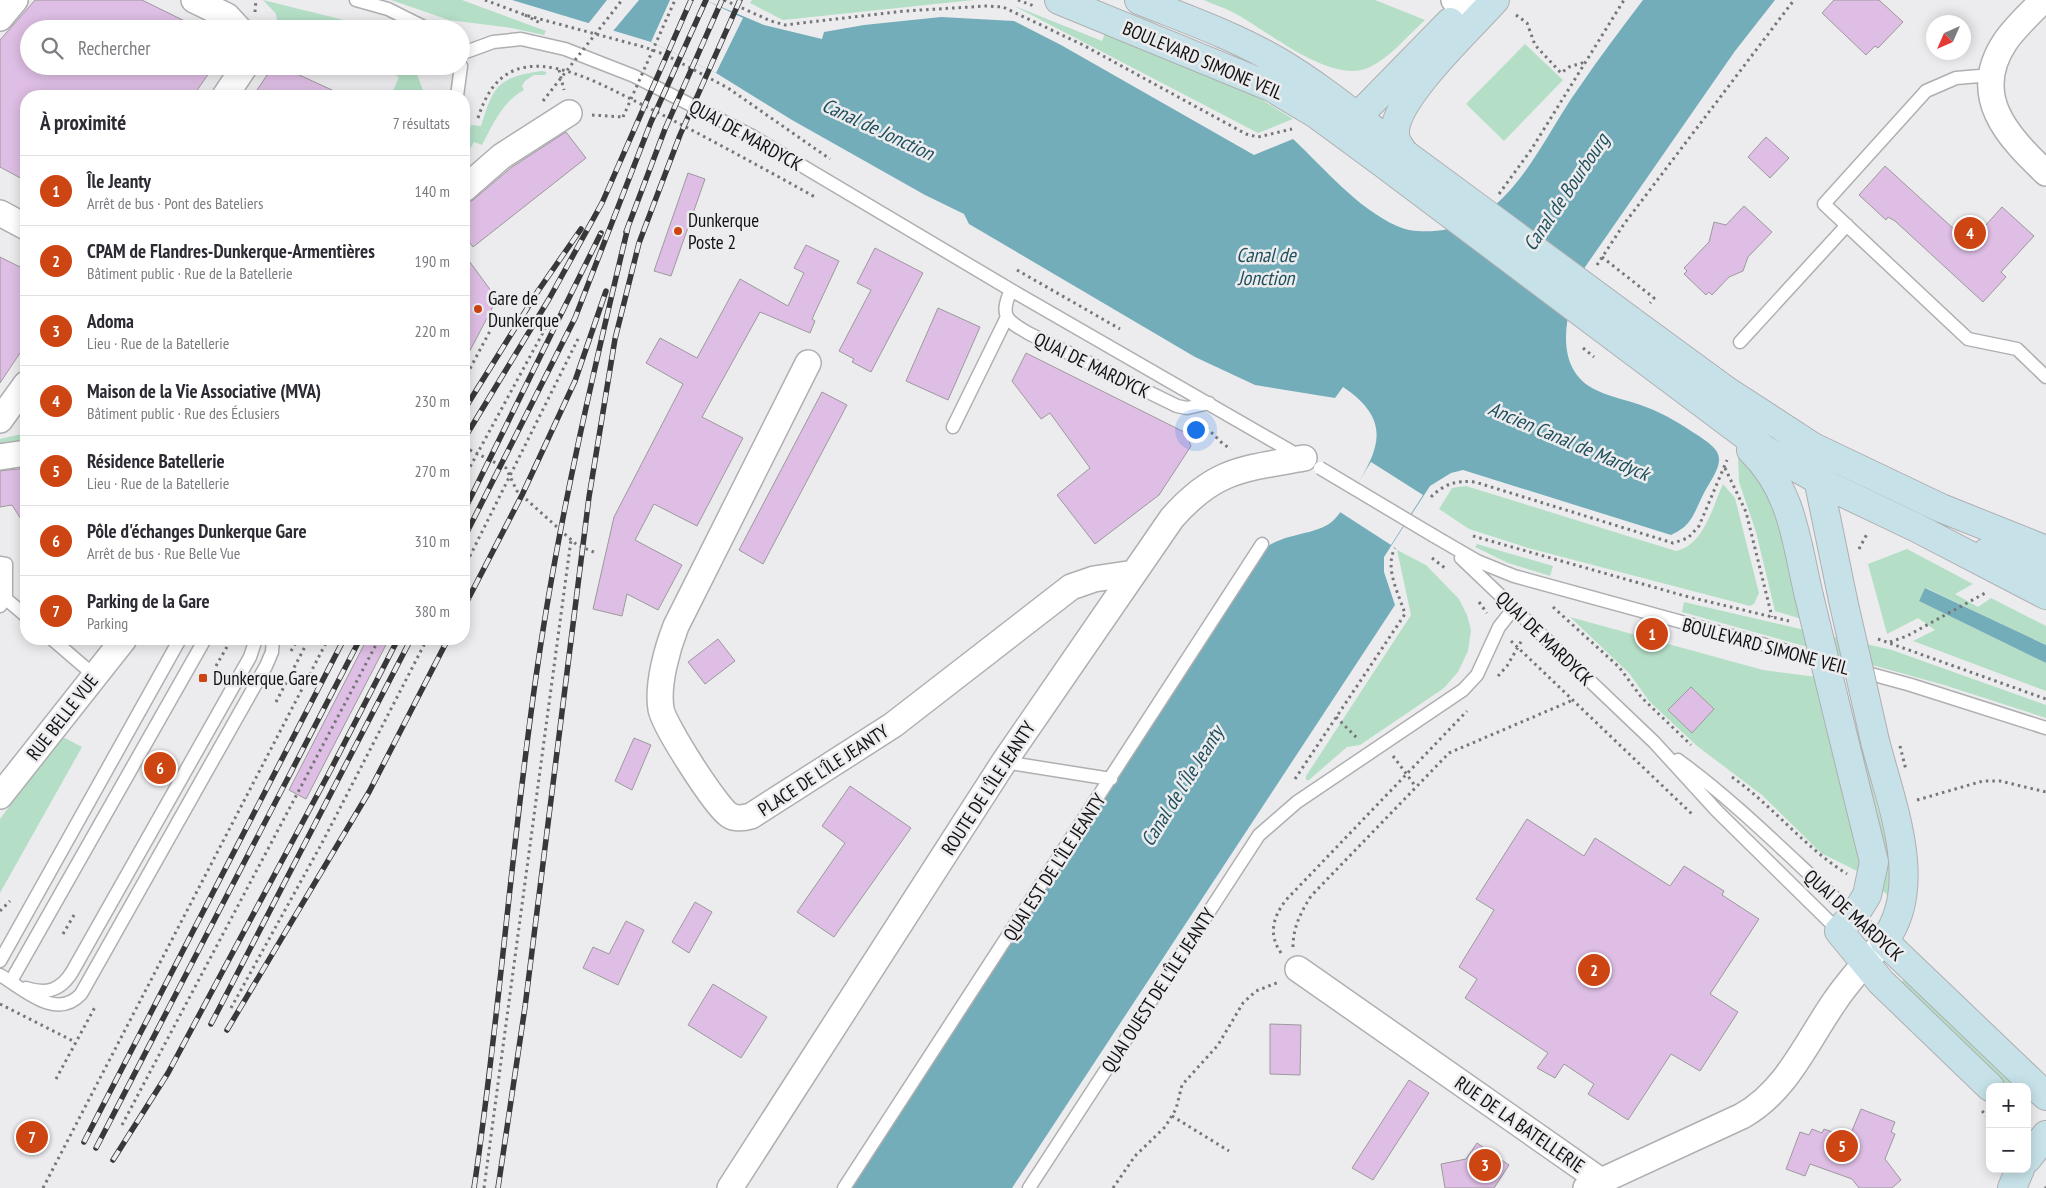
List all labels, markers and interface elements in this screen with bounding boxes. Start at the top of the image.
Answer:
street label: BOULEVARD SIMONE VEIL [1119,15,1287,105]
north arrow [1926,15,1971,60]
search box [20,20,470,75]
icon: search [38,34,66,62]
text: Rechercher [78,36,150,60]
water label: Canal de Jonction [818,92,939,167]
street label: QUAI DE MARDYCK [685,94,807,176]
text: À proximité [40,109,126,136]
text: 7 résultats [392,113,450,133]
water label: Canal de Bourbourg [1517,127,1616,256]
text: Île Jeanty [87,169,151,193]
text: 1 [52,181,60,201]
text: 140 m [415,181,450,201]
text: Arrêt de bus · Pont des Bateliers [87,193,263,213]
place label: Dunkerque Poste 2 [688,208,759,254]
pin: 4 [1954,214,1986,252]
marker: Dunkerque Poste 2 [672,225,684,237]
text: CPAM de Flandres-Dunkerque-Armentières [87,239,375,263]
water label: Canal de Jonction [1236,242,1297,291]
text: 2 [52,251,60,271]
text: 190 m [415,251,450,271]
text: Bâtiment public · Rue de la Batellerie [87,263,293,283]
place label: Gare de Dunkerque [488,286,559,332]
marker: Gare de Dunkerque [472,303,484,315]
text: Adoma [87,309,134,333]
text: 3 [52,321,60,341]
text: 220 m [415,321,450,341]
street label: QUAI DE MARDYCK [1030,327,1154,403]
text: Lieu · Rue de la Batellerie [87,333,229,353]
text: Maison de la Vie Associative (MVA) [87,379,321,403]
text: 4 [52,391,60,411]
text: 230 m [415,391,450,411]
water label: Ancien Canal de Mardyck [1485,395,1655,487]
text: Bâtiment public · Rue des Éclusiers [87,403,280,423]
your location [1183,417,1209,443]
text: Résidence Batellerie [87,449,225,473]
text: 5 [52,461,60,481]
text: 270 m [415,461,450,481]
text: Lieu · Rue de la Batellerie [87,473,229,493]
text: Pôle d'échanges Dunkerque Gare [87,519,307,543]
text: 6 [52,531,60,551]
text: 310 m [415,531,450,551]
text: Arrêt de bus · Rue Belle Vue [87,543,240,563]
street label: QUAI DE MARDYCK [1492,586,1598,690]
text: Parking de la Gare [87,589,210,613]
text: 7 [52,601,60,621]
text: 380 m [415,601,450,621]
street label: BOULEVARD SIMONE VEIL [1680,612,1852,680]
text: Parking [87,613,128,633]
pin: 1 [1636,615,1668,653]
place label: Dunkerque Gare [213,666,318,690]
street label: RUE BELLE VUE [21,669,103,765]
marker: Dunkerque Gare [197,672,209,684]
street label: ROUTE DE L'ÎLE JEANTY [936,716,1040,859]
street label: PLACE DE L'ÎLE JEANTY [753,719,893,821]
water label: Canal de l'Île Jeanty [1135,719,1231,851]
pin: 6 [144,749,176,787]
street label: QUAI EST DE L'ÎLE JEANTY [997,789,1111,945]
street label: QUAI DE MARDYCK [1799,864,1909,966]
street label: QUAI OUEST DE L'ÎLE JEANTY [1096,903,1220,1077]
pin: 2 [1578,951,1610,989]
street label: RUE DE LA BATELLERIE [1450,1070,1590,1178]
map controls [1986,1083,2031,1173]
button: + [1986,1083,2031,1128]
pin: 7 [16,1118,48,1156]
pin: 5 [1826,1127,1858,1165]
button: − [1986,1128,2031,1173]
pin: 3 [1469,1146,1501,1184]

